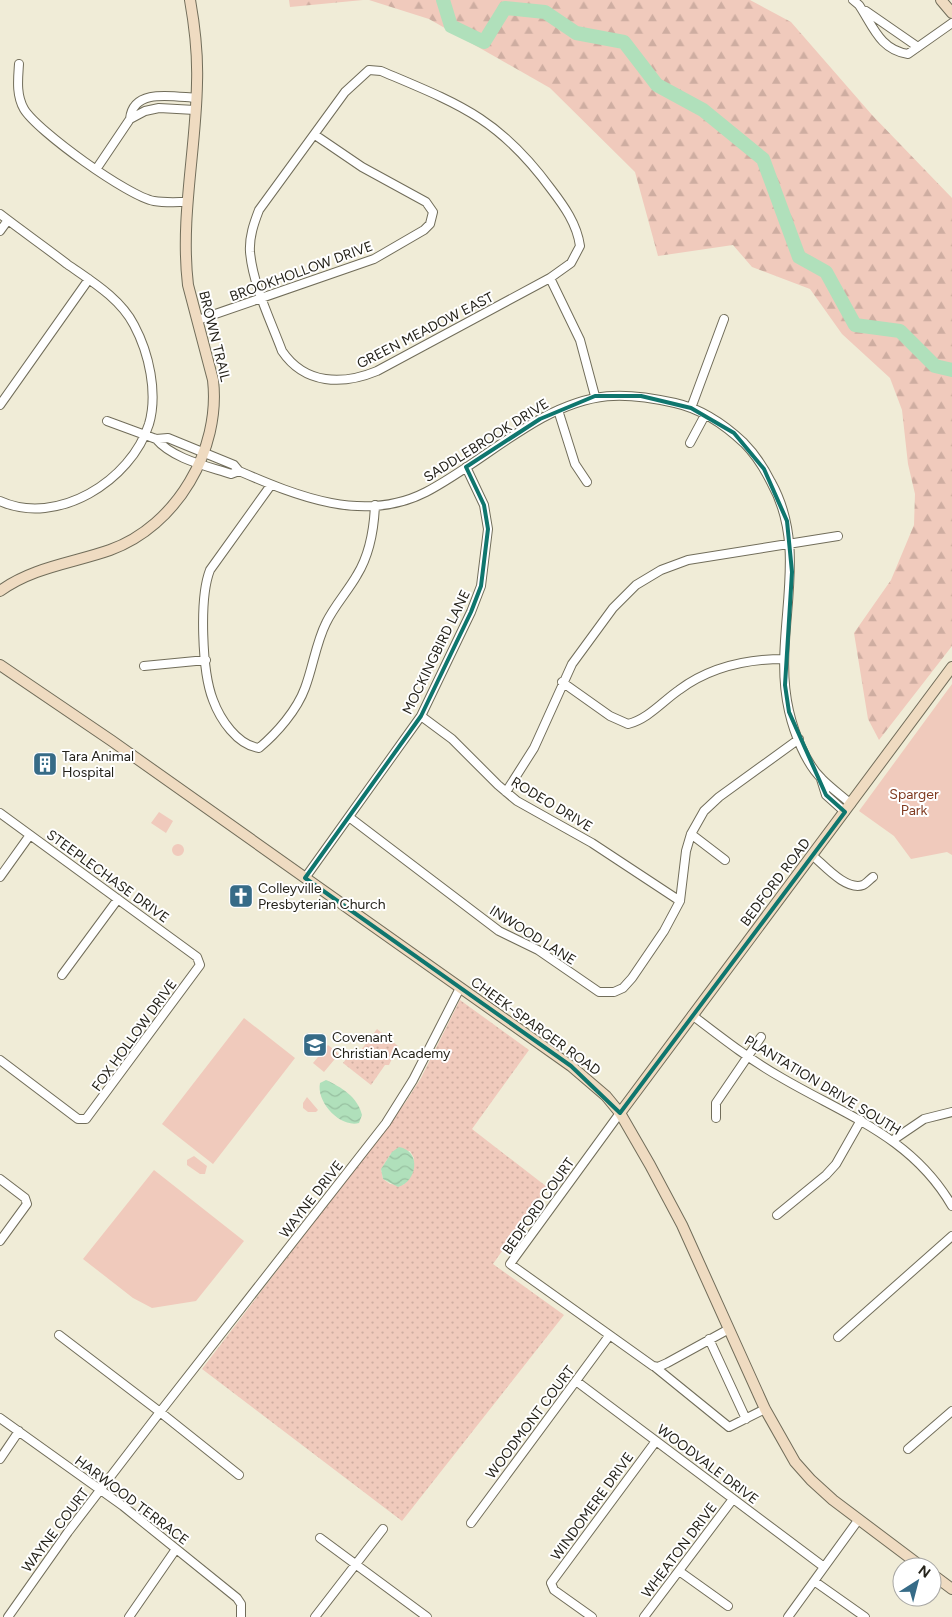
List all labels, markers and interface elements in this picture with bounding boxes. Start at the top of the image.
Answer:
street label: BROOKHOLLOW DRIVE [227,238,375,305]
street label: GREEN MEADOW EAST [354,288,497,372]
street label: BROWN TRAIL [195,289,234,384]
street label: SADDLEBROOK DRIVE [421,395,552,486]
street label: MOCKINGBIRD LANE [399,587,474,717]
place label: Tara Animal Hospital [62,748,134,781]
building icon: Tara Animal Hospital [32,751,58,777]
street label: RODEO DRIVE [508,773,596,835]
park label: Sparger Park [889,786,939,819]
street label: STEEPLECHASE DRIVE [43,826,172,927]
street label: BEDFORD ROAD [737,835,814,930]
place label: Colleyville Presbyterian Church [258,880,386,913]
church icon: Colleyville Presbyterian Church [228,883,254,909]
street label: INWOOD LANE [486,902,579,969]
street label: CHEEK-SPARGER ROAD [467,974,604,1079]
street label: FOX HOLLOW DRIVE [88,976,181,1095]
place label: Covenant Christian Academy [332,1029,451,1062]
school or university icon: Covenant Christian Academy [302,1032,328,1058]
street label: PLANTATION DRIVE SOUTH [741,1032,904,1139]
street label: BEDFORD COURT [499,1154,578,1258]
street label: WAYNE DRIVE [276,1157,347,1241]
street label: WOODMONT COURT [482,1362,579,1482]
street label: WOODVALE DRIVE [654,1421,762,1508]
street label: WINDOMERE DRIVE [548,1449,637,1564]
street label: HARWOOD TERRACE [71,1452,192,1549]
street label: WAYNE COURT [18,1485,93,1576]
street label: WHEATON DRIVE [638,1499,721,1601]
north arrow [892,1557,942,1607]
text: N [915,1562,934,1582]

